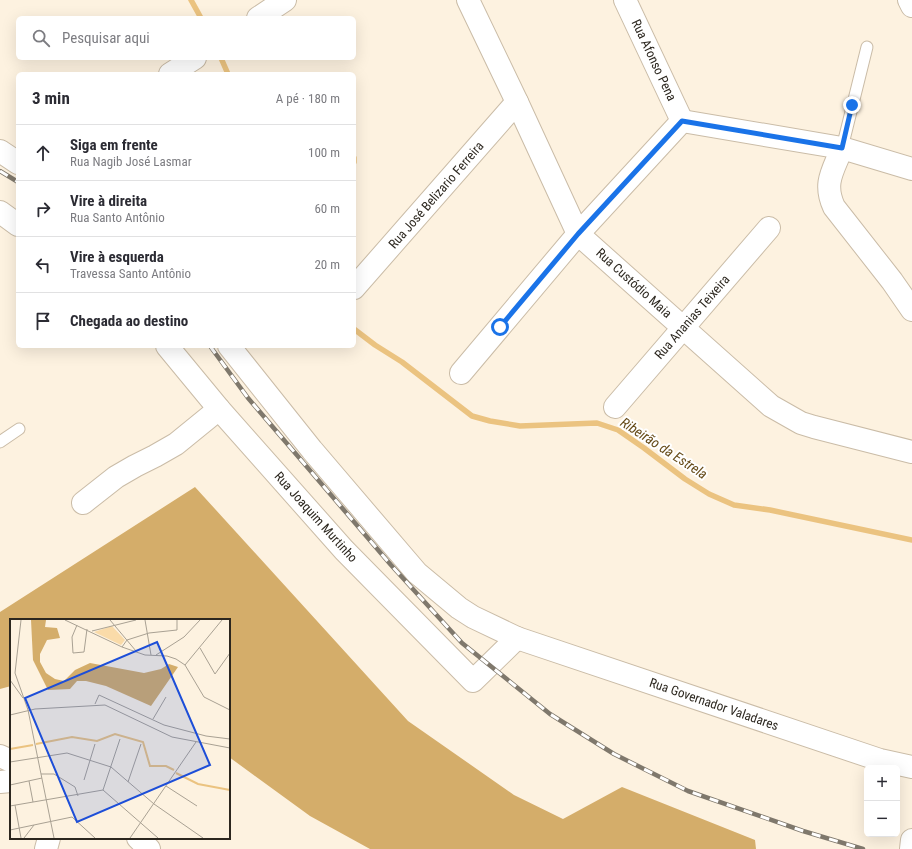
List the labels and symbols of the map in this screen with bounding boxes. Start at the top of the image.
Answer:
street label: Rua Afonso Pena [629,17,679,103]
route end [843,96,861,114]
street label: Rua José Belizario Ferreira [385,138,487,252]
street label: Rua Custódio Maia [593,245,675,321]
street label: Rua Ananias Teixeira [651,272,733,362]
route start [491,318,509,336]
water label: Ribeirão da Estrela [618,414,710,482]
street label: Rua Joaquim Murtinho [272,469,360,565]
inset map [10,619,230,839]
street label: Rua Governador Valadares [648,675,781,733]

